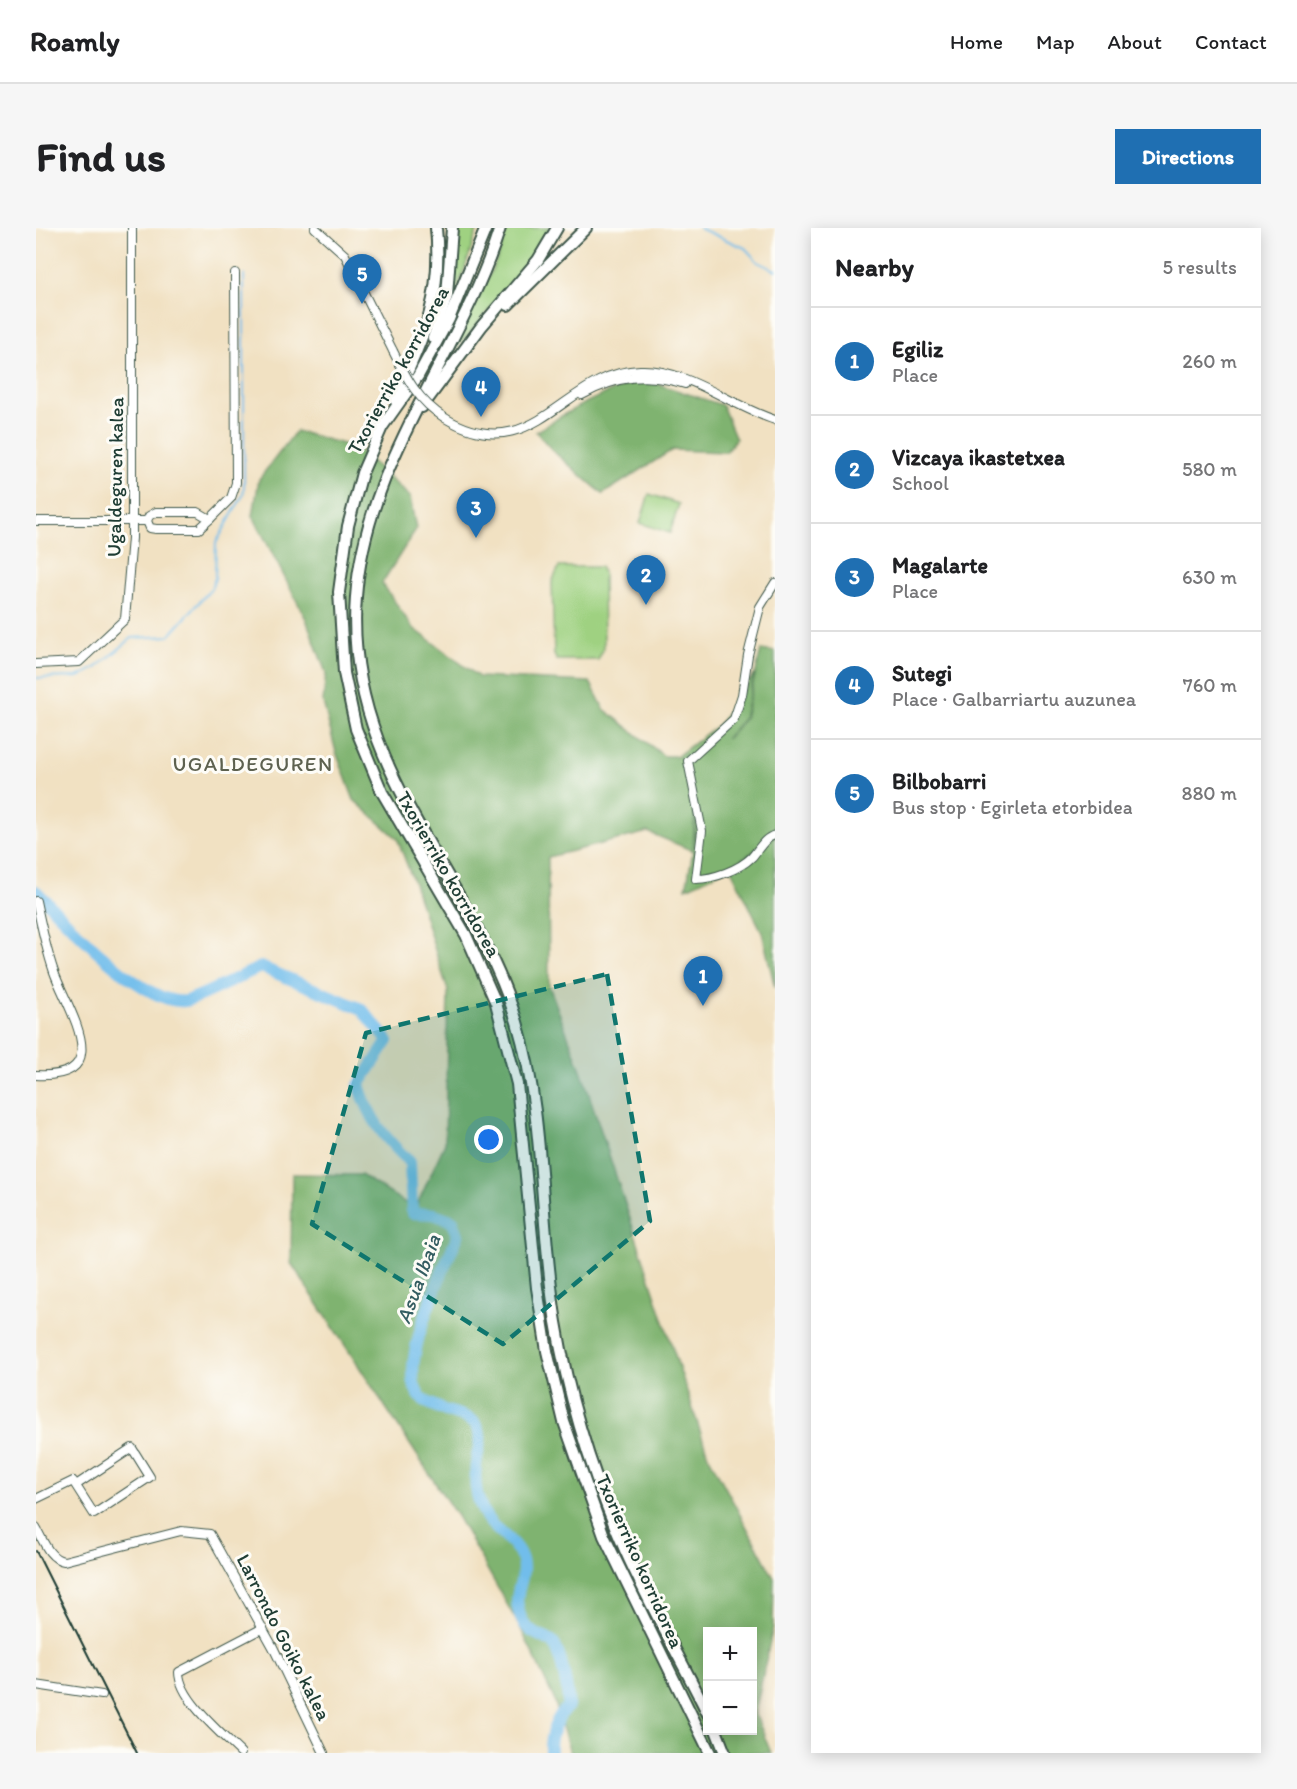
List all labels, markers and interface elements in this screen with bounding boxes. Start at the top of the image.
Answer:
text: Roamly [30,24,120,58]
text: Home [950,29,1003,54]
text: Map [1036,29,1075,54]
text: About [1108,29,1162,54]
text: Contact [1195,29,1267,54]
button: Directions [1115,129,1261,184]
text: Find us [36,131,166,182]
text: Nearby [835,251,914,283]
pin: 5 [342,254,382,304]
text: 5 results [1163,255,1237,279]
street label: Txorierriko korridorea [342,282,454,458]
text: Egiliz [892,336,943,363]
text: 1 [850,349,859,373]
text: 260 m [1182,349,1237,373]
text: Place [892,363,938,387]
pin: 4 [462,368,500,417]
street label: Ugaldeguren kalea [102,396,128,557]
text: Vizcaya ikastetxea [892,444,1065,471]
text: 2 [849,457,860,481]
text: 580 m [1182,457,1237,481]
text: School [892,471,949,495]
pin: 3 [456,488,496,538]
text: Magalarte [892,552,988,579]
pin: 2 [626,556,666,605]
text: 3 [849,565,860,589]
text: 630 m [1182,565,1237,589]
text: Place [892,579,938,603]
text: Sutegi [892,660,952,687]
text: 4 [848,673,861,697]
text: 760 m [1183,673,1237,697]
text: Place · Galbarriartu auzunea [892,687,1136,711]
district label: UGALDEGUREN [172,751,334,776]
text: Bilbobarri [892,768,986,795]
text: 5 [849,781,860,805]
text: 880 m [1181,781,1237,805]
street label: Txorierriko korridorea [392,787,507,962]
text: Bus stop · Egirleta etorbidea [892,795,1133,819]
pin: 1 [684,956,722,1006]
your location [474,1125,503,1154]
water label: Asua Ibaia [390,1231,446,1327]
street label: Txorierriko korridorea [591,1470,689,1652]
street label: Larrondo Goiko kalea [232,1550,337,1725]
map controls [703,1627,757,1735]
button: + [703,1627,757,1681]
button: − [703,1681,757,1735]

